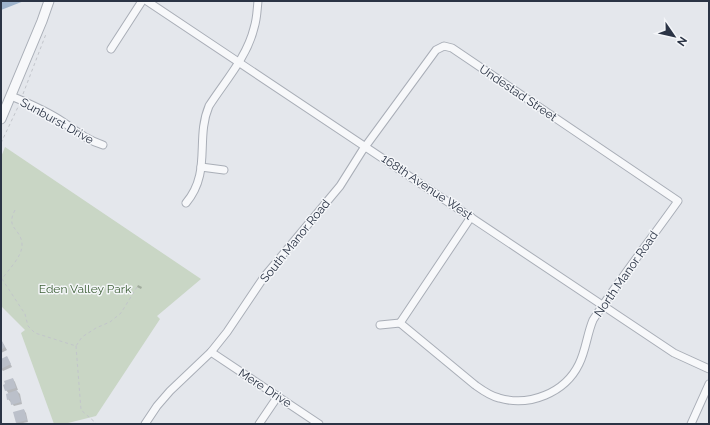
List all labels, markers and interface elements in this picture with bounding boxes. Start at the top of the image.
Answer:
north arrow [654,16,694,56]
text: N [674,34,690,48]
street label: Undestad Street [477,62,559,124]
street label: Sunburst Drive [18,95,96,147]
street label: 168th Avenue West [379,151,475,223]
street label: South Manor Road [257,197,333,285]
street label: North Manor Road [591,228,661,320]
park label: Eden Valley Park [39,282,132,296]
street label: Mere Drive [236,366,294,410]

